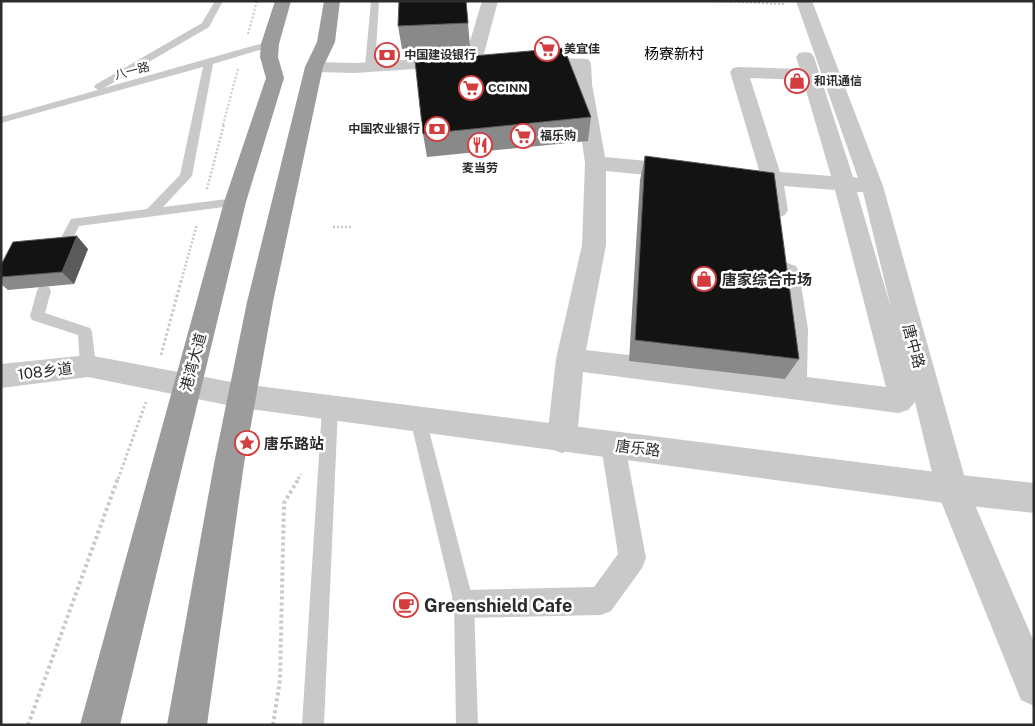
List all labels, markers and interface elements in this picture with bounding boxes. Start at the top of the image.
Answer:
supermarket icon: 美宜佳 [534,36,560,62]
bank icon: 中国建设银行 [374,42,400,68]
place label: 美宜佳 [564,42,600,56]
district label: 杨寮新村 [644,45,704,62]
place label: 中国建设银行 [404,48,476,62]
street label: 八一路 [113,60,151,82]
shop icon: 和讯通信 [784,68,810,94]
place label: 和讯通信 [814,74,862,88]
supermarket icon: CCINN [458,75,484,101]
place label: CCINN [488,81,528,95]
bank icon: 中国农业银行 [424,116,450,142]
place label: 中国农业银行 [348,122,420,136]
supermarket icon: 福乐购 [510,123,536,149]
place label: 福乐购 [540,129,576,143]
restaurant icon: 麦当劳 [467,132,493,158]
place label: 麦当劳 [462,161,498,175]
shop icon: 唐家综合市场 [691,266,717,292]
place label: 唐家综合市场 [722,271,812,288]
street label: 唐中路 [900,322,928,370]
street label: 港湾大道 [177,331,209,393]
street label: 108乡道 [17,359,73,383]
place icon: 唐乐路站 [234,430,260,456]
place label: 唐乐路站 [264,435,324,452]
street label: 唐乐路 [615,437,661,459]
cafe icon: Greenshield Cafe [393,592,419,618]
place label: Greenshield Cafe [424,595,572,616]

